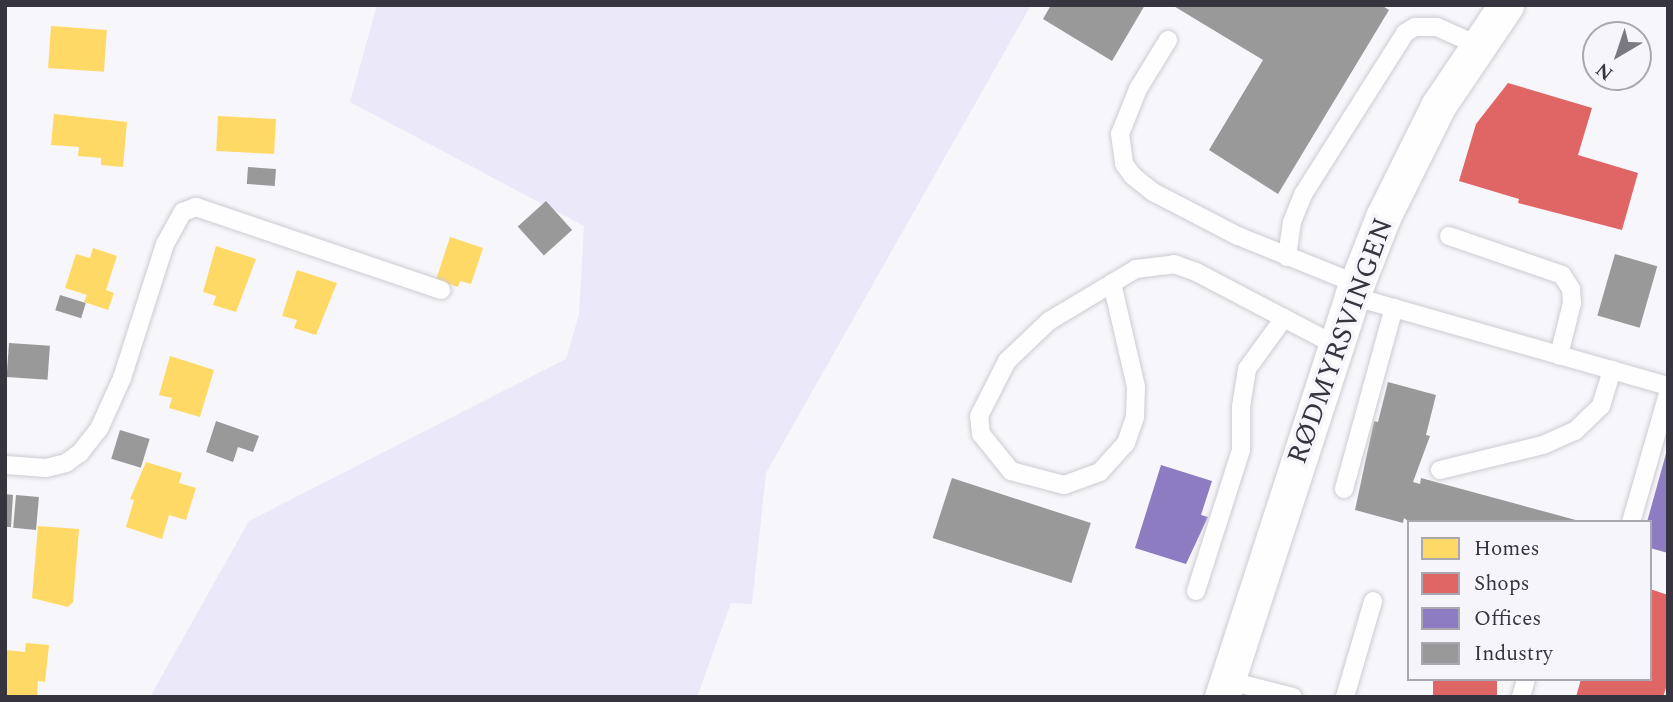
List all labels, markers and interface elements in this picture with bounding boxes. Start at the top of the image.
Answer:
north arrow [1582,21,1652,91]
text: N [1590,55,1620,87]
street label: RØDMYRSVINGEN [1281,213,1401,469]
legend [1407,520,1652,681]
text: Homes [1474,533,1540,565]
text: Shops [1474,568,1530,600]
text: Offices [1474,603,1541,635]
text: Industry [1474,638,1553,670]

